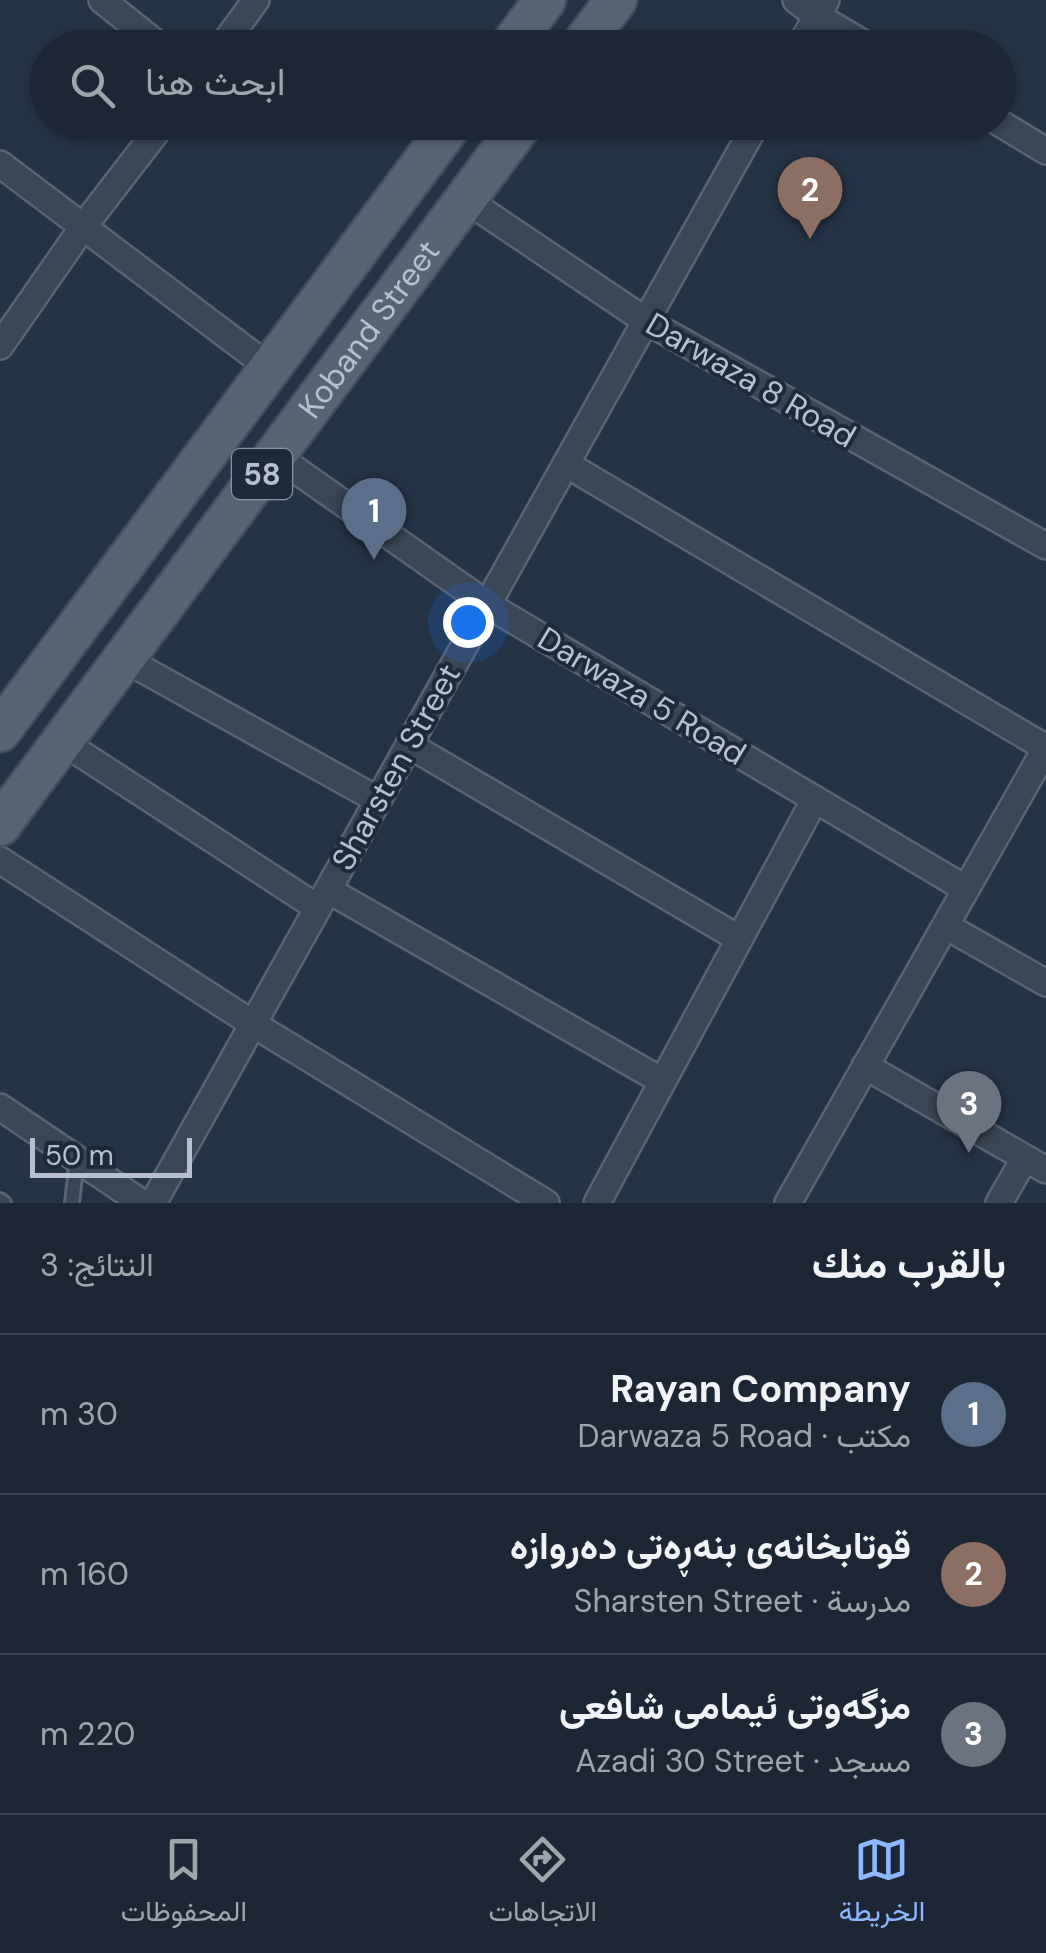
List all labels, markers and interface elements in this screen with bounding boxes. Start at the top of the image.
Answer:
search box [30,30,1016,140]
text: ابحث هنا [145,57,286,107]
icon: search [65,58,120,113]
pin: 2 [778,156,842,239]
street label: Koband Street [289,232,449,427]
street label: Darwaza 8 Road [638,303,864,457]
road number: 58 [232,449,292,499]
pin: 1 [342,478,406,560]
your location [443,597,494,648]
street label: Darwaza 5 Road [530,617,754,775]
street label: Sharsten Street [322,656,470,878]
pin: 3 [936,1070,1002,1153]
scale bar [30,1133,192,1178]
text: 50 m [45,1137,114,1174]
text: بالقرب منك [812,1236,1006,1291]
text: النتائج: 3 [40,1244,154,1286]
text: Rayan Company [610,1364,911,1414]
text: 30 m [40,1393,118,1435]
text: 1 [968,1393,979,1435]
text: مكتب · Darwaza 5 Road [577,1415,911,1457]
text: قوتابخانەی بنەڕەتی دەروازە [510,1521,911,1571]
text: 160 m [40,1553,129,1595]
text: 2 [964,1553,983,1595]
text: مدرسة · Sharsten Street [574,1580,911,1622]
text: مزگەوتی ئیمامی شافعی [559,1681,911,1731]
text: 220 m [40,1713,135,1755]
text: 3 [964,1713,983,1755]
text: مسجد · Azadi 30 Street [575,1740,911,1782]
tab: المحفوظات [121,1832,247,1936]
tab: الاتجاهات [488,1832,597,1936]
tab: الخريطة [839,1832,925,1936]

